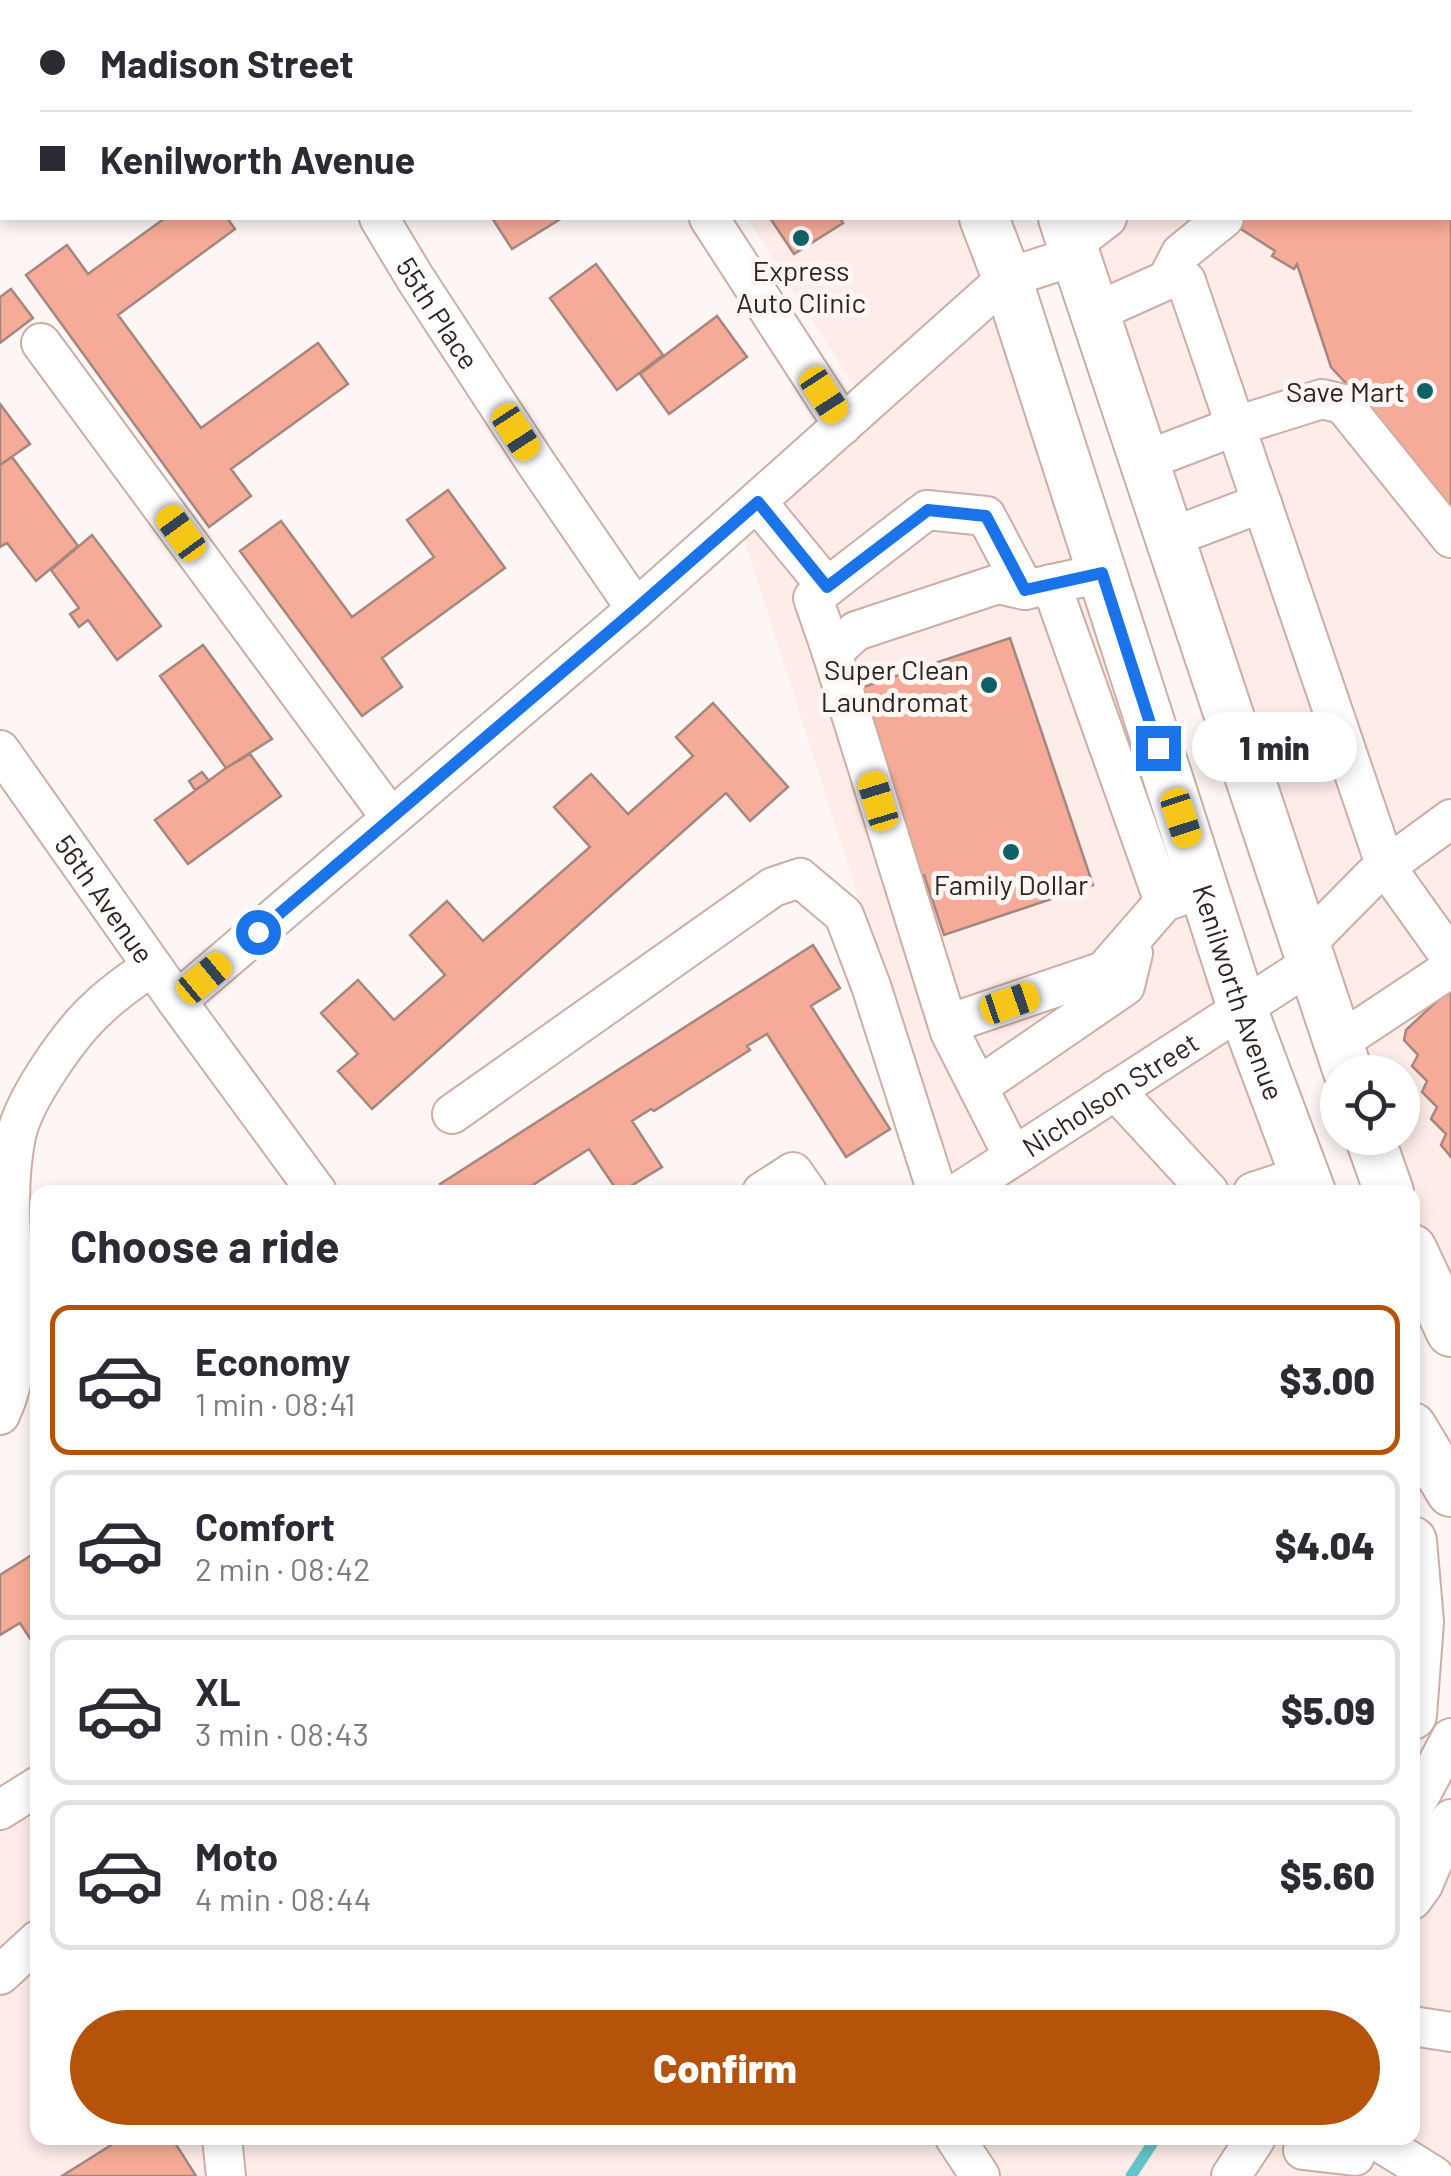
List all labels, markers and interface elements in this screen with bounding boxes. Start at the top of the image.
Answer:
text: Madison Street [100,40,354,86]
text: Kenilworth Avenue [100,136,415,182]
marker: Express Auto Clinic [790,227,812,249]
street label: 55th Place [390,251,487,375]
place label: Express Auto Clinic [736,253,866,319]
car [795,362,853,428]
place label: Save Mart [1286,374,1405,408]
marker: Save Mart [1414,380,1436,402]
car [487,399,545,465]
car [151,500,211,566]
place label: Super Clean Laundromat [821,652,969,718]
marker: Super Clean Laundromat [978,674,1000,696]
callout: 1 min [1193,713,1358,783]
route end [1136,726,1181,771]
text: 1 min [1239,728,1310,766]
car [855,768,901,834]
car [1157,785,1205,851]
street label: 56th Avenue [48,828,162,969]
marker: Family Dollar [1000,841,1022,863]
place label: Family Dollar [934,867,1088,901]
street label: Kenilworth Avenue [1186,880,1292,1105]
route start [236,910,281,955]
car [171,947,237,1009]
car [977,979,1043,1027]
street label: Nicholson Street [1016,1024,1204,1164]
map controls [1320,1055,1420,1155]
button: locate [1320,1055,1420,1155]
text: Choose a ride [70,1218,340,1272]
icon: car [75,1335,165,1425]
text: Economy [195,1338,350,1384]
text: $3.00 [1280,1357,1375,1403]
text: 1 min · 08:41 [195,1384,355,1422]
icon: car [75,1500,165,1590]
text: Comfort [195,1503,335,1549]
text: $4.04 [1275,1522,1375,1568]
text: 2 min · 08:42 [195,1549,370,1587]
icon: car [75,1665,165,1755]
text: XL [195,1668,241,1714]
text: $5.09 [1281,1687,1375,1733]
text: 3 min · 08:43 [195,1714,369,1752]
icon: car [75,1830,165,1920]
text: Moto [195,1833,278,1879]
text: $5.60 [1280,1852,1375,1898]
text: 4 min · 08:44 [195,1879,371,1917]
button: Confirm [70,2010,1380,2125]

